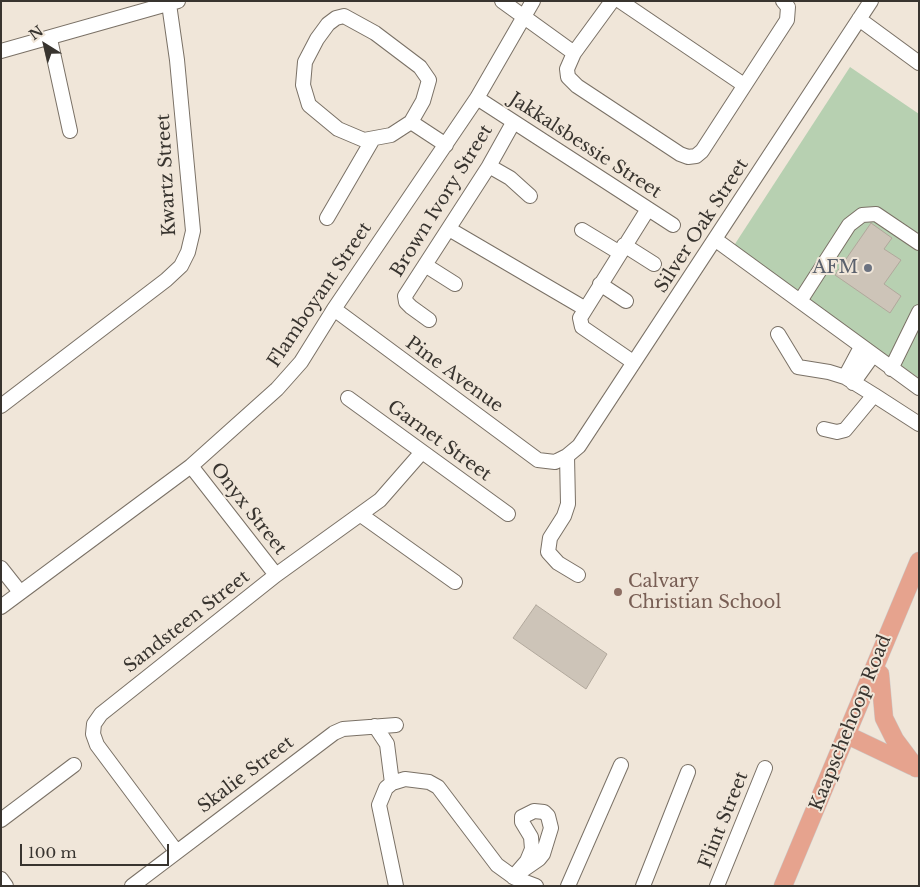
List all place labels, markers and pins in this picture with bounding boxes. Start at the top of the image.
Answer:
place label: AFM [812,257,858,279]
marker: AFM [862,262,874,274]
place label: Calvary Christian School [628,571,781,614]
marker: Calvary Christian School [612,586,624,598]

